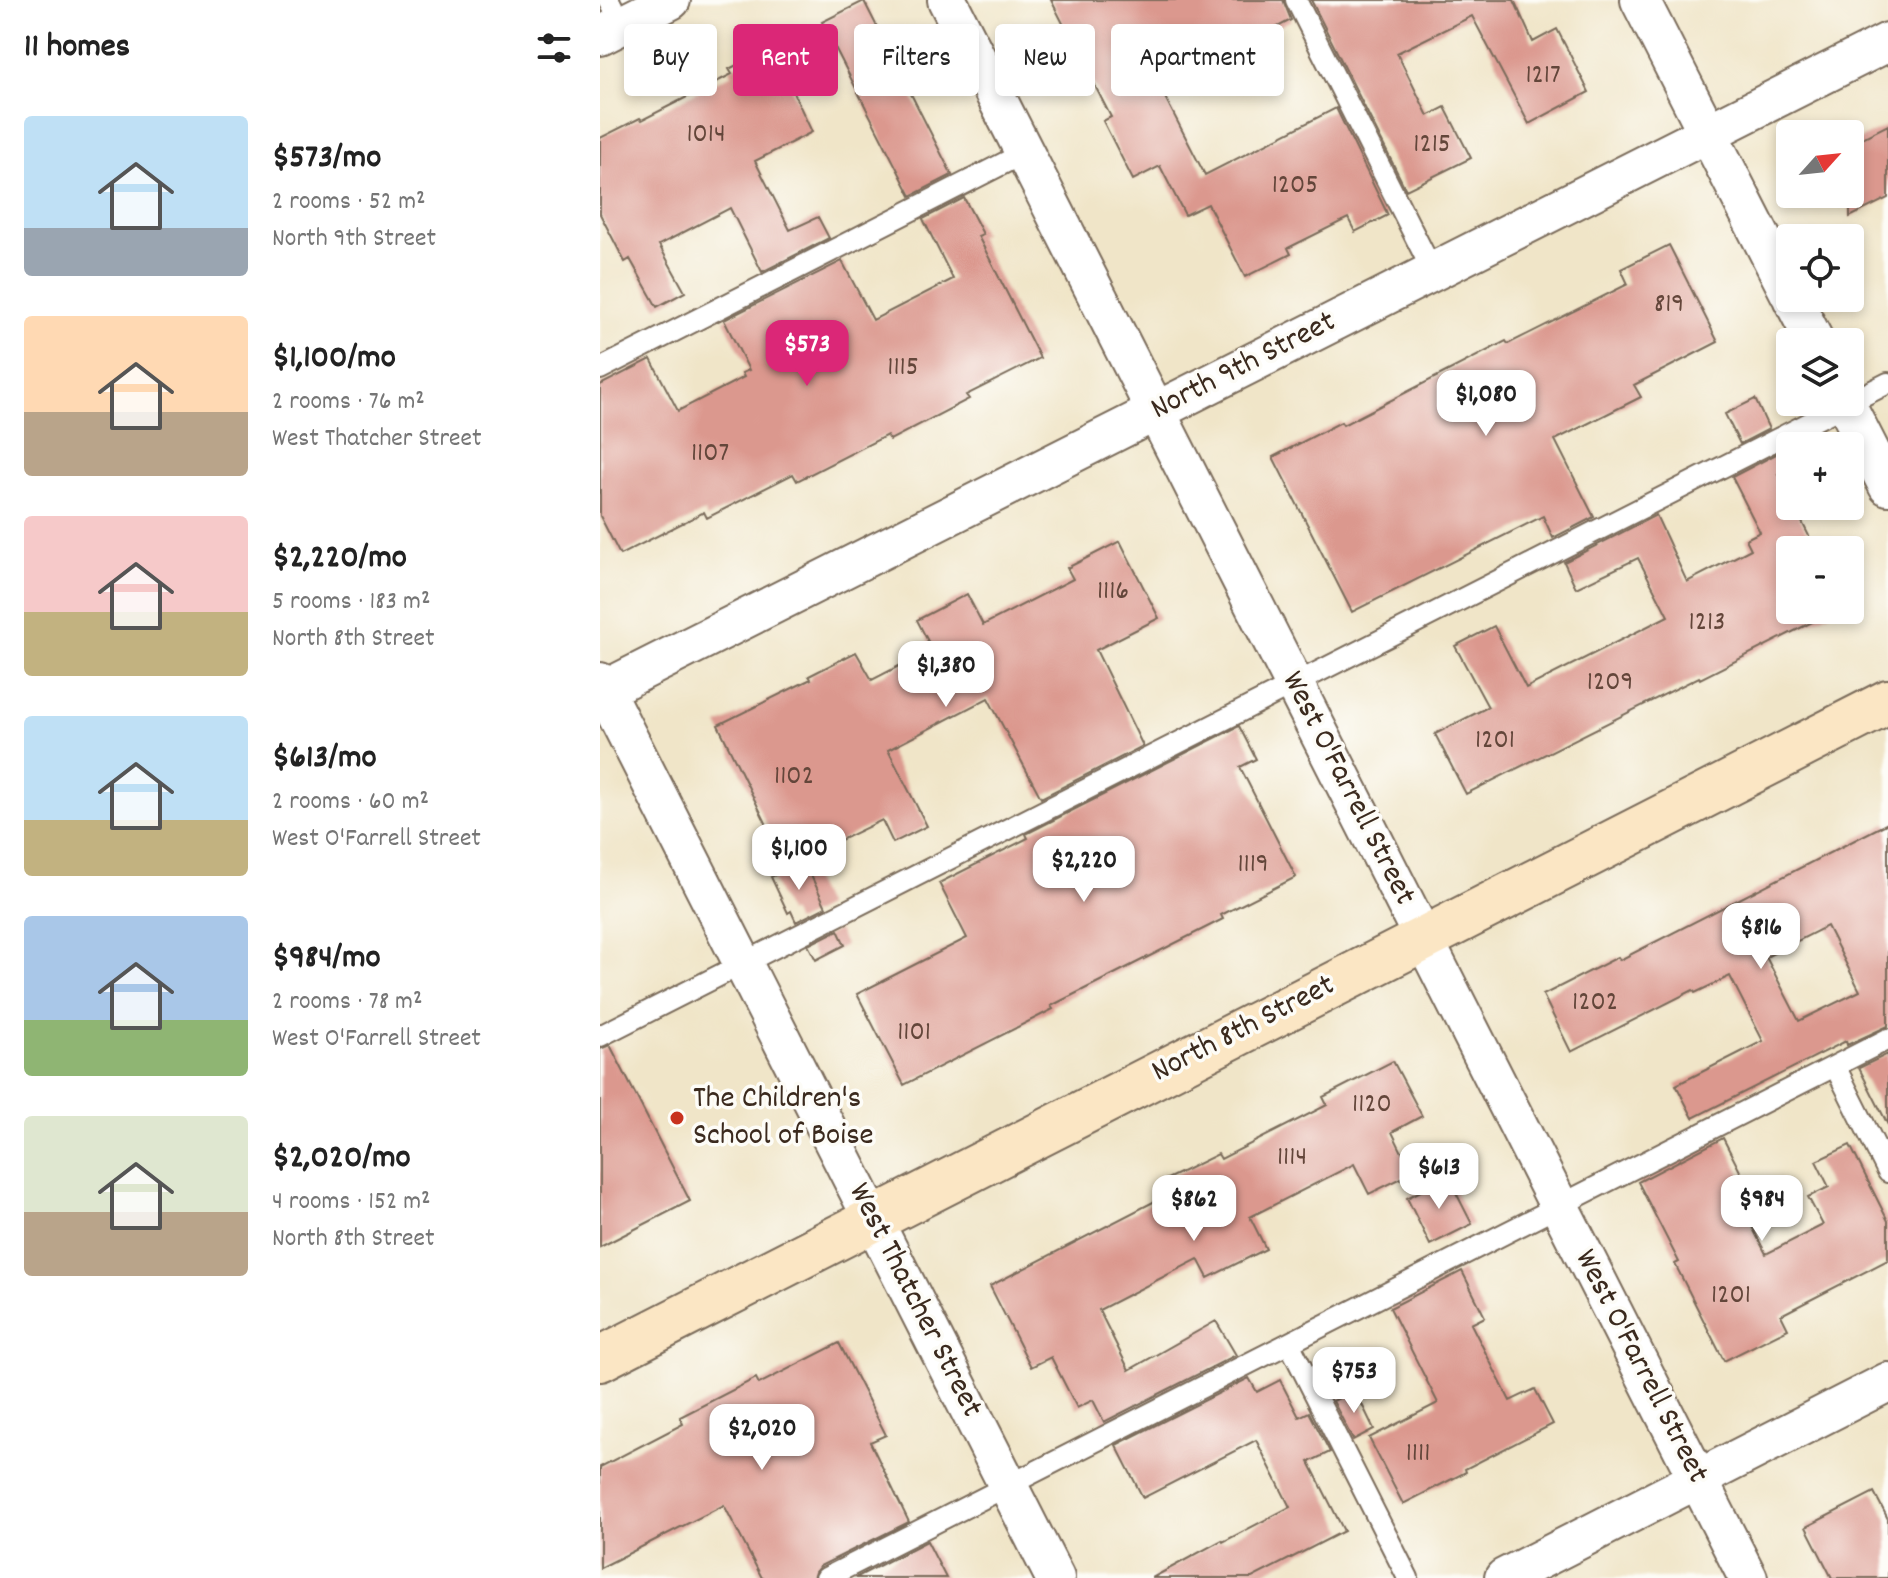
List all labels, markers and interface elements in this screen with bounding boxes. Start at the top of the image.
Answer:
text: 11 homes [24,24,130,73]
chip: Buy [624,24,717,96]
chip: Rent [733,24,838,96]
chip: Filters [854,24,979,96]
chip: New [995,24,1095,96]
chip: Apartment [1111,24,1284,96]
icon: filters [532,26,576,70]
house number: 1217 [1525,57,1561,97]
house number: 1014 [686,116,726,156]
north arrow [1776,120,1864,208]
map controls [1776,120,1864,624]
house number: 1215 [1413,126,1451,166]
text: $573/mo [272,135,381,184]
icon: home [88,148,184,244]
house number: 1205 [1272,167,1318,207]
text: 2 rooms · 52 m² [272,184,425,221]
text: North 9th Street [272,221,436,258]
button: locate [1776,224,1864,312]
house number: 819 [1654,286,1684,326]
street label: North 9th Street [1144,301,1345,433]
pin: $573 [760,320,854,388]
text: $573 [784,327,830,364]
button: layers [1776,328,1864,416]
text: $1,100/mo [272,335,396,384]
icon: home [88,348,184,444]
house number: 1115 [887,349,919,389]
pin: $1,080 [1421,370,1551,438]
text: $1,080 [1455,377,1517,414]
text: 2 rooms · 76 m² [272,384,425,421]
text: West Thatcher Street [272,421,482,458]
button: + [1776,432,1864,520]
house number: 1107 [691,435,729,475]
text: $2,220/mo [272,535,407,584]
button: − [1776,536,1864,624]
icon: home [88,548,184,644]
house number: 1116 [1097,573,1129,613]
text: 5 rooms · 183 m² [272,584,430,621]
house number: 1213 [1689,604,1725,644]
text: North 8th Street [272,621,435,658]
pin: $1,380 [881,641,1011,709]
text: $1,380 [916,648,976,685]
street label: West O'Farrell Street [1268,664,1426,914]
house number: 1209 [1587,664,1633,704]
house number: 1201 [1475,722,1515,762]
text: $613/mo [272,735,377,784]
icon: home [88,748,184,844]
house number: 1102 [774,758,814,798]
text: 2 rooms · 60 m² [272,784,429,821]
text: West O'Farrell Street [272,821,481,858]
pin: $1,100 [734,824,864,892]
text: $1,100 [770,831,828,868]
pin: $2,220 [1019,836,1149,904]
text: $2,220 [1051,843,1117,880]
house number: 1119 [1237,846,1269,886]
pin: $816 [1714,903,1808,971]
text: $816 [1740,910,1782,947]
text: $984/mo [272,935,381,984]
icon: home [88,948,184,1044]
street label: North 8th Street [1144,964,1344,1096]
text: 2 rooms · 78 m² [272,984,422,1021]
house number: 1202 [1572,984,1618,1024]
house number: 1101 [897,1014,931,1054]
text: West O'Farrell Street [272,1021,481,1058]
place label: The Children's School of Boise [693,1077,874,1160]
house number: 1120 [1352,1086,1392,1126]
marker: The Children's School of Boise [668,1109,686,1127]
text: $2,020/mo [272,1135,411,1184]
house number: 1114 [1277,1139,1307,1179]
pin: $613 [1392,1143,1486,1211]
icon: home [88,1148,184,1244]
text: $613 [1417,1150,1461,1187]
pin: $862 [1147,1175,1241,1243]
pin: $984 [1715,1175,1809,1243]
street label: West Thatcher Street [835,1176,993,1427]
text: $862 [1170,1182,1218,1219]
text: $984 [1739,1182,1785,1219]
text: 4 rooms · 152 m² [272,1184,431,1221]
text: North 8th Street [272,1221,435,1258]
street label: West O'Farrell Street [1561,1242,1719,1492]
house number: 1201 [1711,1277,1751,1317]
pin: $753 [1307,1347,1401,1415]
text: $753 [1331,1354,1377,1391]
pin: $2,020 [697,1404,827,1472]
text: $2,020 [727,1411,797,1448]
house number: 1111 [1406,1435,1430,1475]

